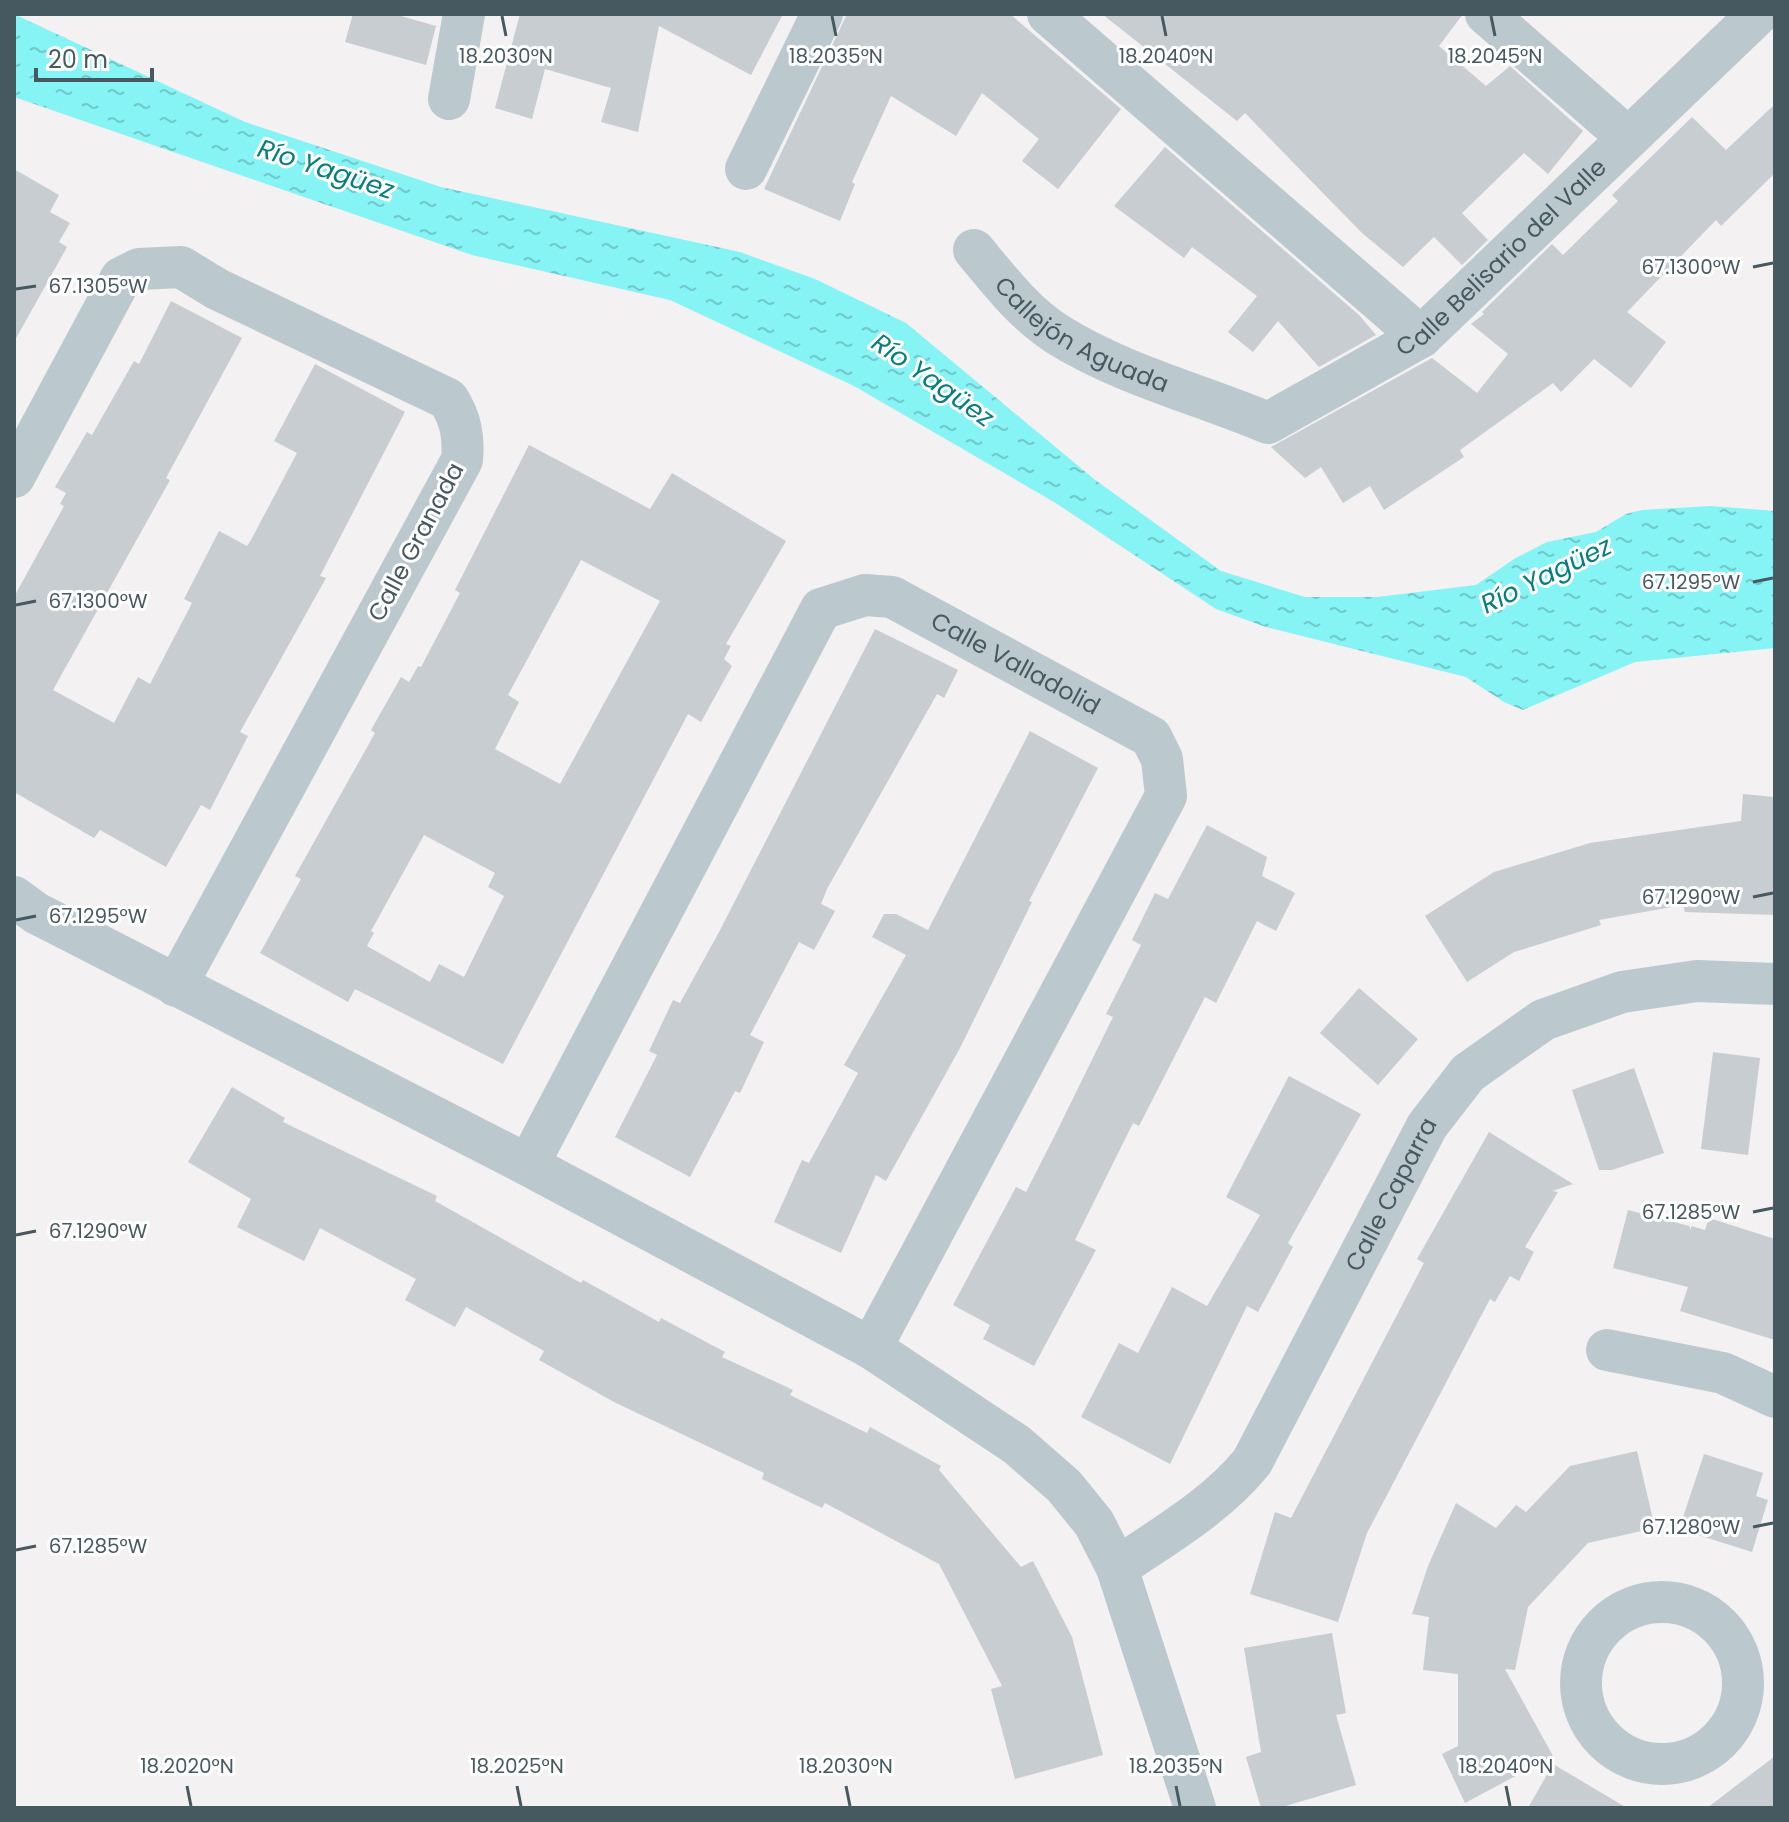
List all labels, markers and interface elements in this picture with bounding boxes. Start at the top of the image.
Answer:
scale bar [36,32,152,82]
text: 18.2030°N [459,42,553,70]
text: 18.2035°N [789,42,883,70]
text: 18.2040°N [1119,42,1213,70]
text: 18.2045°N [1448,42,1542,70]
text: 20 m [48,43,108,76]
water label: Río Yagüez [253,130,399,208]
street label: Calle Belisario del Valle [1390,151,1613,364]
text: 67.1300°W [1642,253,1741,281]
street label: Callejón Aguada [987,269,1173,400]
text: 67.1305°W [49,272,148,300]
water label: Río Yagüez [865,325,1001,435]
street label: Calle Granada [360,456,471,627]
water label: Río Yagüez [1475,528,1618,622]
text: 67.1295°W [1642,568,1741,596]
text: 67.1300°W [49,587,148,615]
street label: Calle Valladolid [925,604,1106,722]
text: 67.1290°W [1642,883,1741,911]
text: 67.1295°W [49,902,148,930]
street label: Calle Caparra [1337,1112,1445,1277]
text: 67.1285°W [1642,1198,1741,1226]
text: 67.1290°W [49,1217,148,1245]
text: 67.1280°W [1642,1513,1741,1541]
text: 67.1285°W [49,1532,148,1560]
text: 18.2020°N [140,1752,234,1780]
text: 18.2025°N [470,1752,564,1780]
text: 18.2030°N [799,1752,893,1780]
text: 18.2035°N [1129,1752,1223,1780]
text: 18.2040°N [1459,1752,1553,1780]

